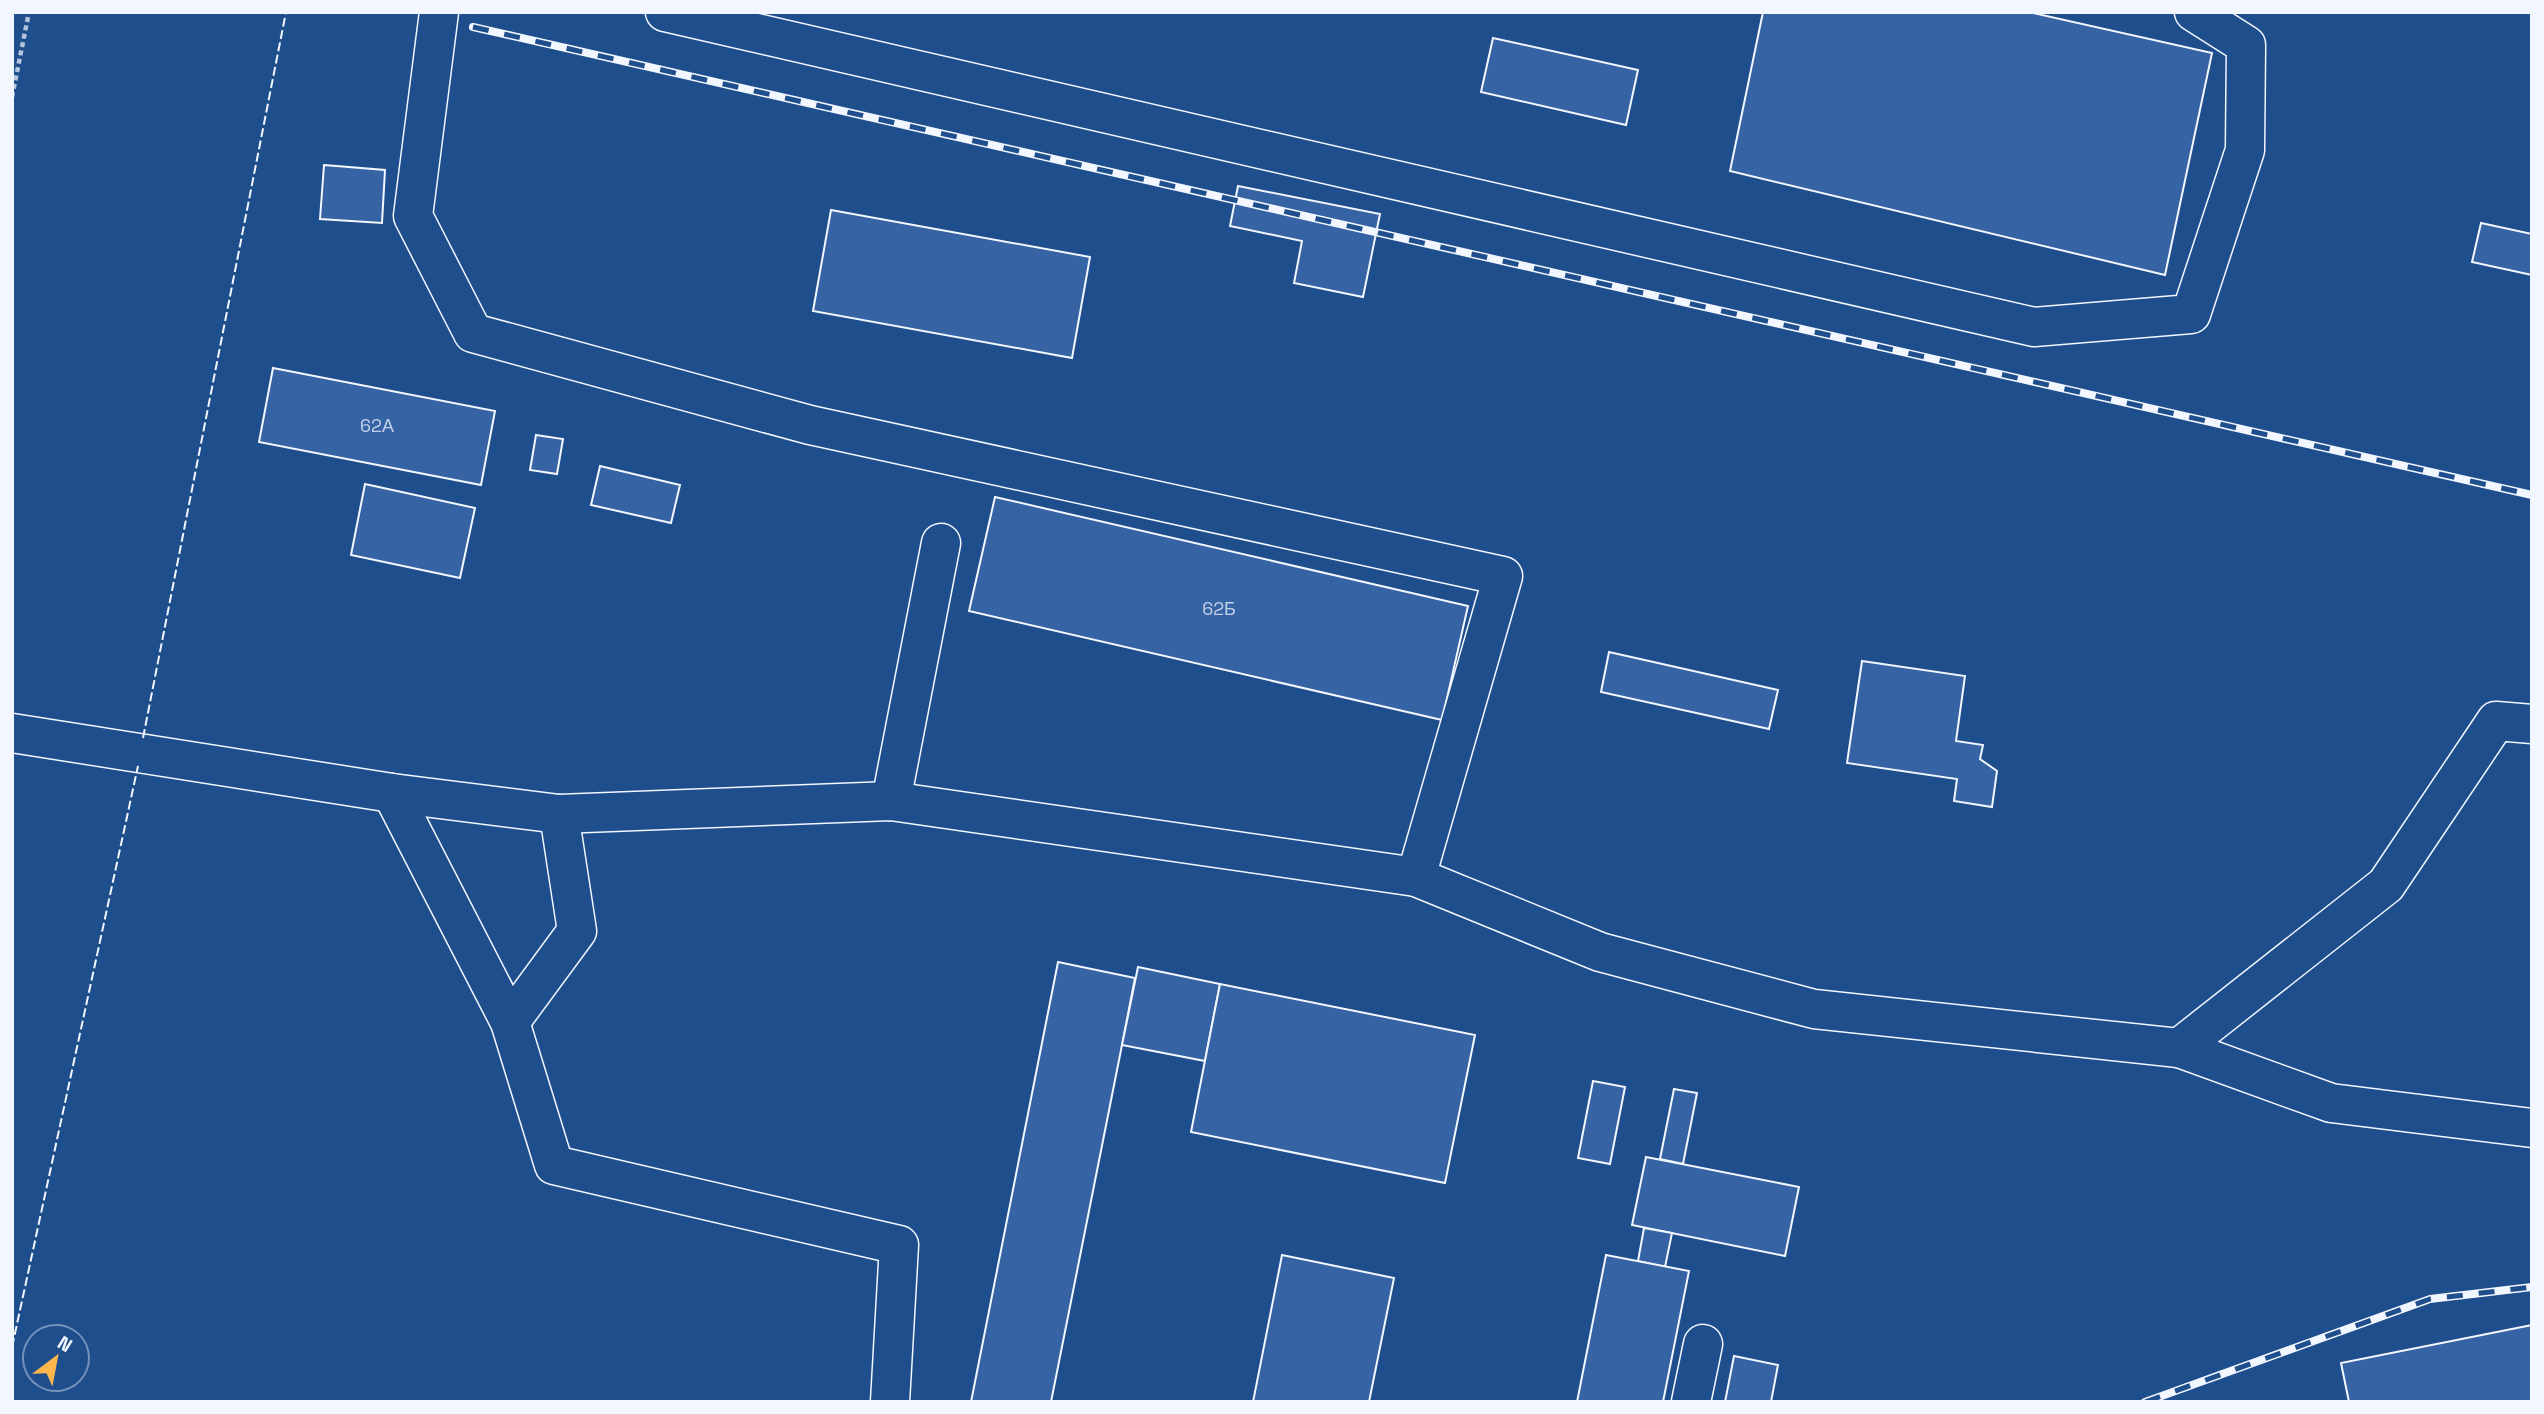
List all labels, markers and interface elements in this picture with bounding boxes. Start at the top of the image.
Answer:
house number: 62А [360,414,394,437]
house number: 62Б [1202,597,1236,620]
north arrow [21,1323,91,1393]
text: N [53,1330,77,1358]

